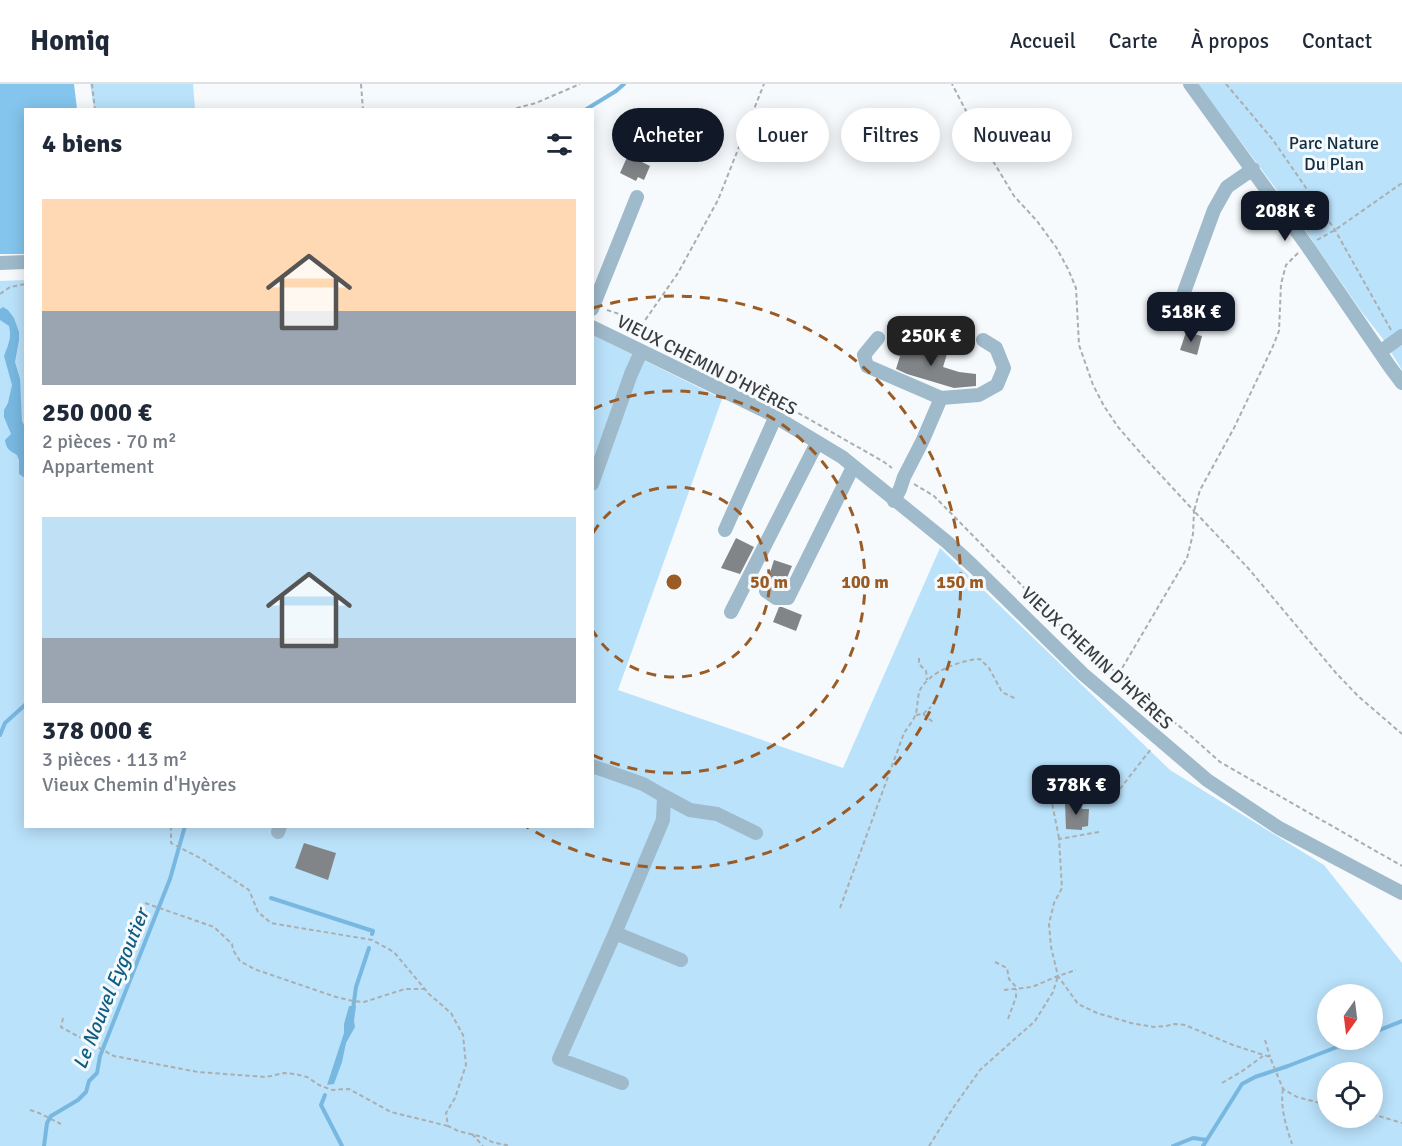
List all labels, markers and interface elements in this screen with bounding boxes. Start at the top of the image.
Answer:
text: Homiq [30,24,110,58]
text: Accueil [1010,28,1076,54]
text: Carte [1109,28,1158,54]
text: À propos [1191,28,1269,54]
text: Contact [1302,28,1372,54]
chip: Acheter [612,108,724,162]
chip: Louer [736,108,829,162]
chip: Filtres [841,108,940,162]
chip: Nouveau [952,108,1072,162]
text: 4 biens [42,128,122,160]
icon: filters [543,128,576,161]
park label: Parc Nature Du Plan [1289,132,1379,175]
pin: 208K € [1236,191,1334,242]
text: 208K € [1255,198,1315,223]
icon: home [255,238,363,346]
pin: 518K € [1142,292,1240,343]
text: 518K € [1161,299,1221,324]
street label: VIEUX CHEMIN D'HYÈRES [613,310,801,420]
pin: 250K € [882,316,980,367]
text: 250K € [901,323,961,348]
text: 250 000 € [42,397,152,429]
text: 2 pièces · 70 m² [42,429,177,454]
text: Appartement [42,454,154,479]
icon: home [255,556,363,664]
text: 50 m [750,571,788,593]
text: 100 m [841,571,889,593]
text: 150 m [936,571,984,593]
centre of rings [664,572,684,592]
street label: VIEUX CHEMIN D'HYÈRES [1017,582,1177,734]
text: 378 000 € [42,715,152,747]
text: 3 pièces · 113 m² [42,747,187,772]
pin: 378K € [1027,765,1125,816]
text: Vieux Chemin d'Hyères [42,772,236,797]
text: 378K € [1046,772,1106,797]
water label: Le Nouvel Eygoutier [67,903,156,1073]
north arrow [1317,984,1383,1050]
map controls [1317,984,1383,1128]
button: locate [1317,1062,1383,1128]

